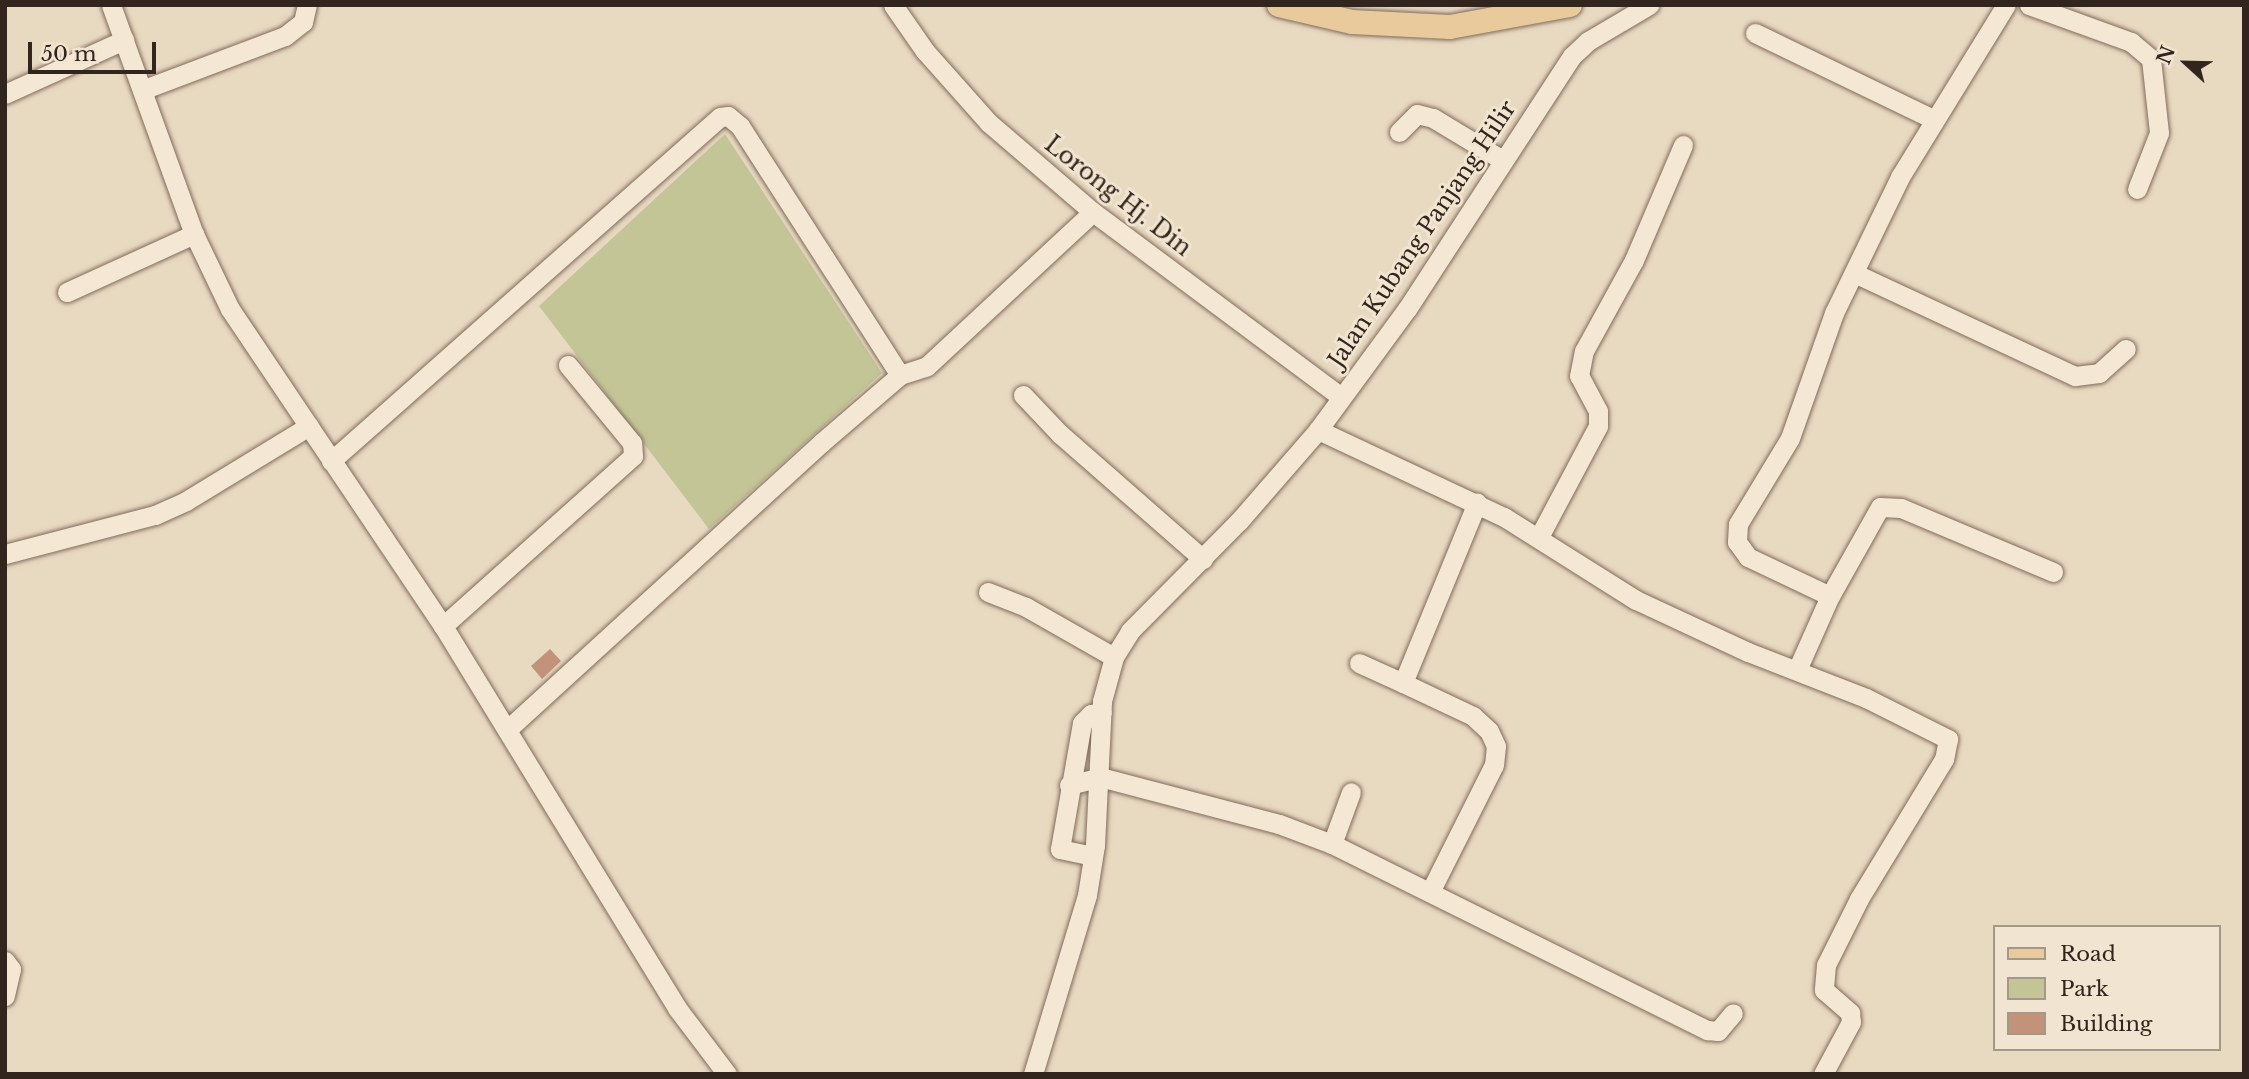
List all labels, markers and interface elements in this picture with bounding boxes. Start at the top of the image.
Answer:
scale bar [32,28,159,72]
north arrow [2151,28,2221,98]
text: 50 m [41,41,96,67]
text: N [2152,42,2180,68]
street label: Jalan Kubang Panjang Hilir [1322,95,1522,373]
street label: Lorong Hj. Din [1039,130,1197,262]
legend [1994,925,2221,1051]
text: Road [2060,941,2116,967]
text: Park [2060,976,2109,1002]
text: Building [2060,1011,2152,1037]

